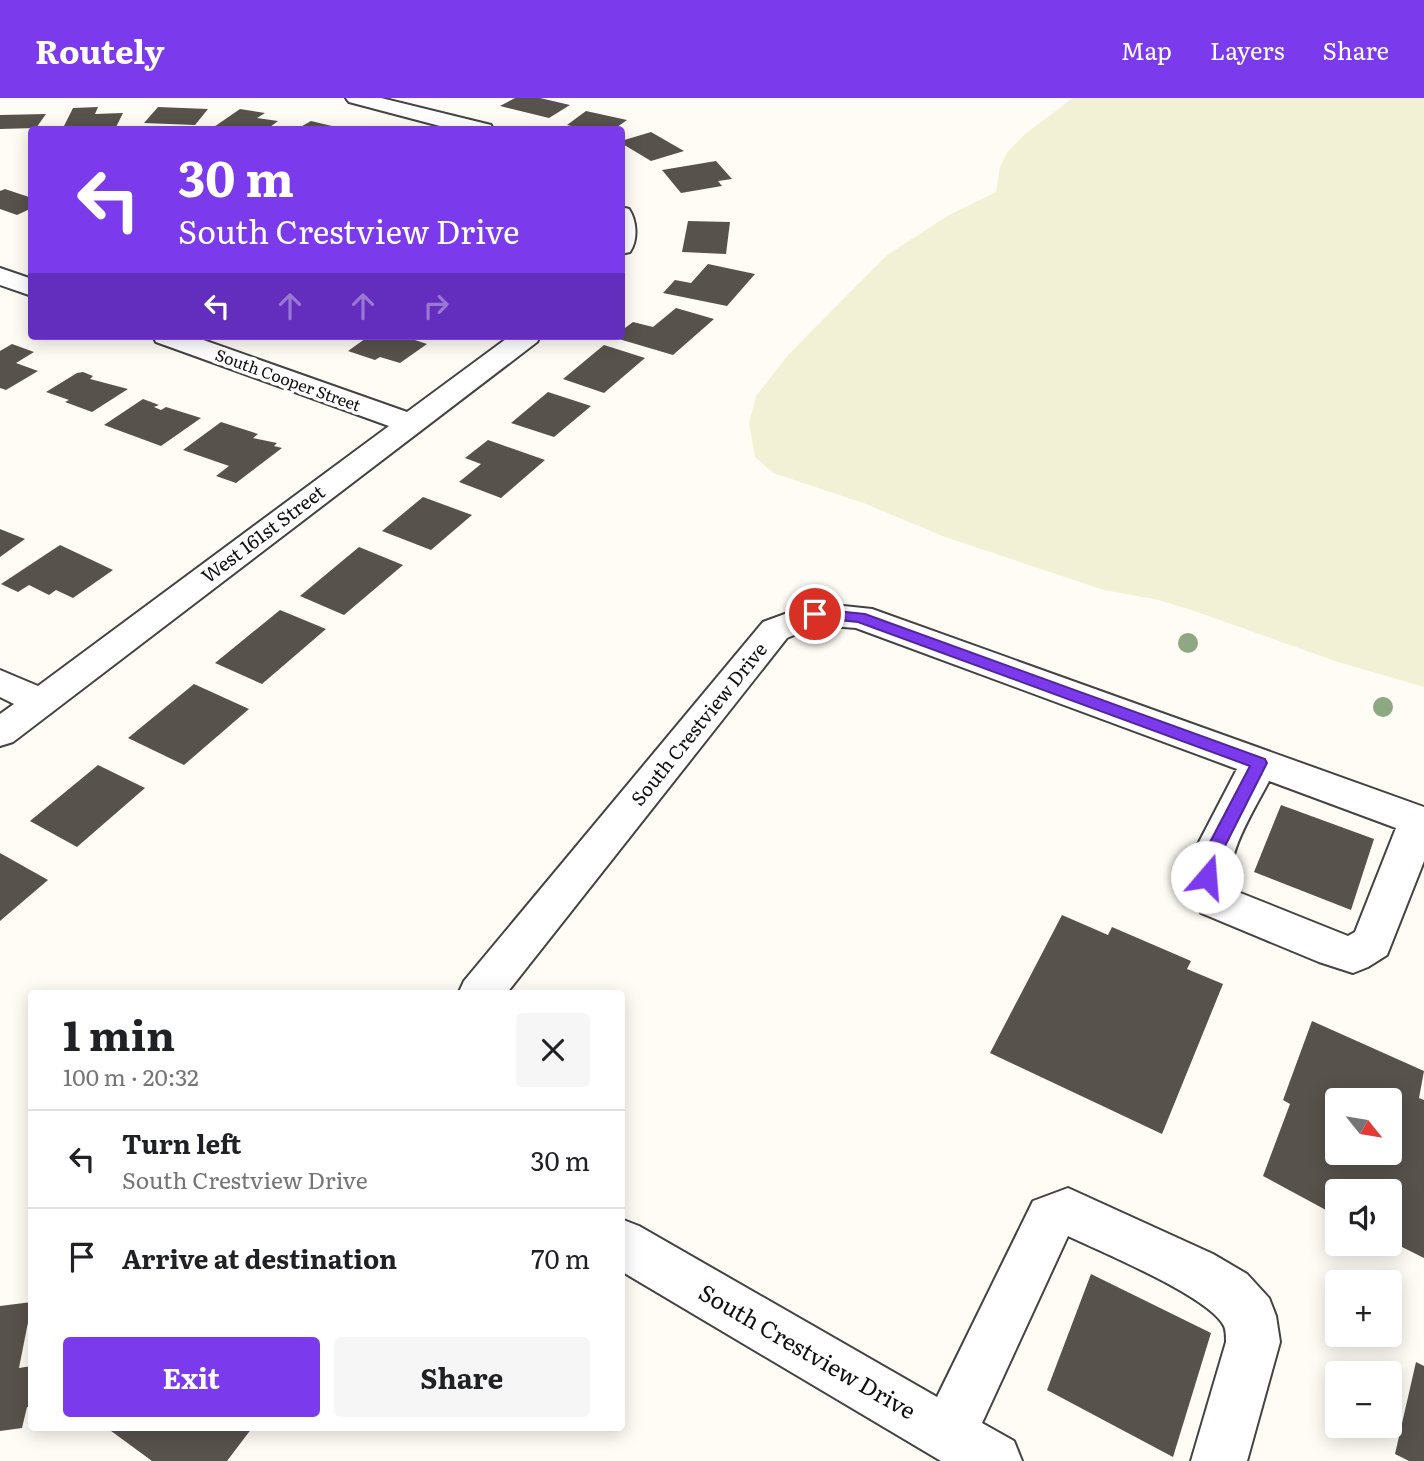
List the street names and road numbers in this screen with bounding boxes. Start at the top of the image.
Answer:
street label: South Cooper Street [212,342,365,417]
street label: West 161st Street [195,477,330,589]
street label: South Crestview Drive [624,636,773,811]
street label: South Crestview Drive [693,1274,923,1426]

